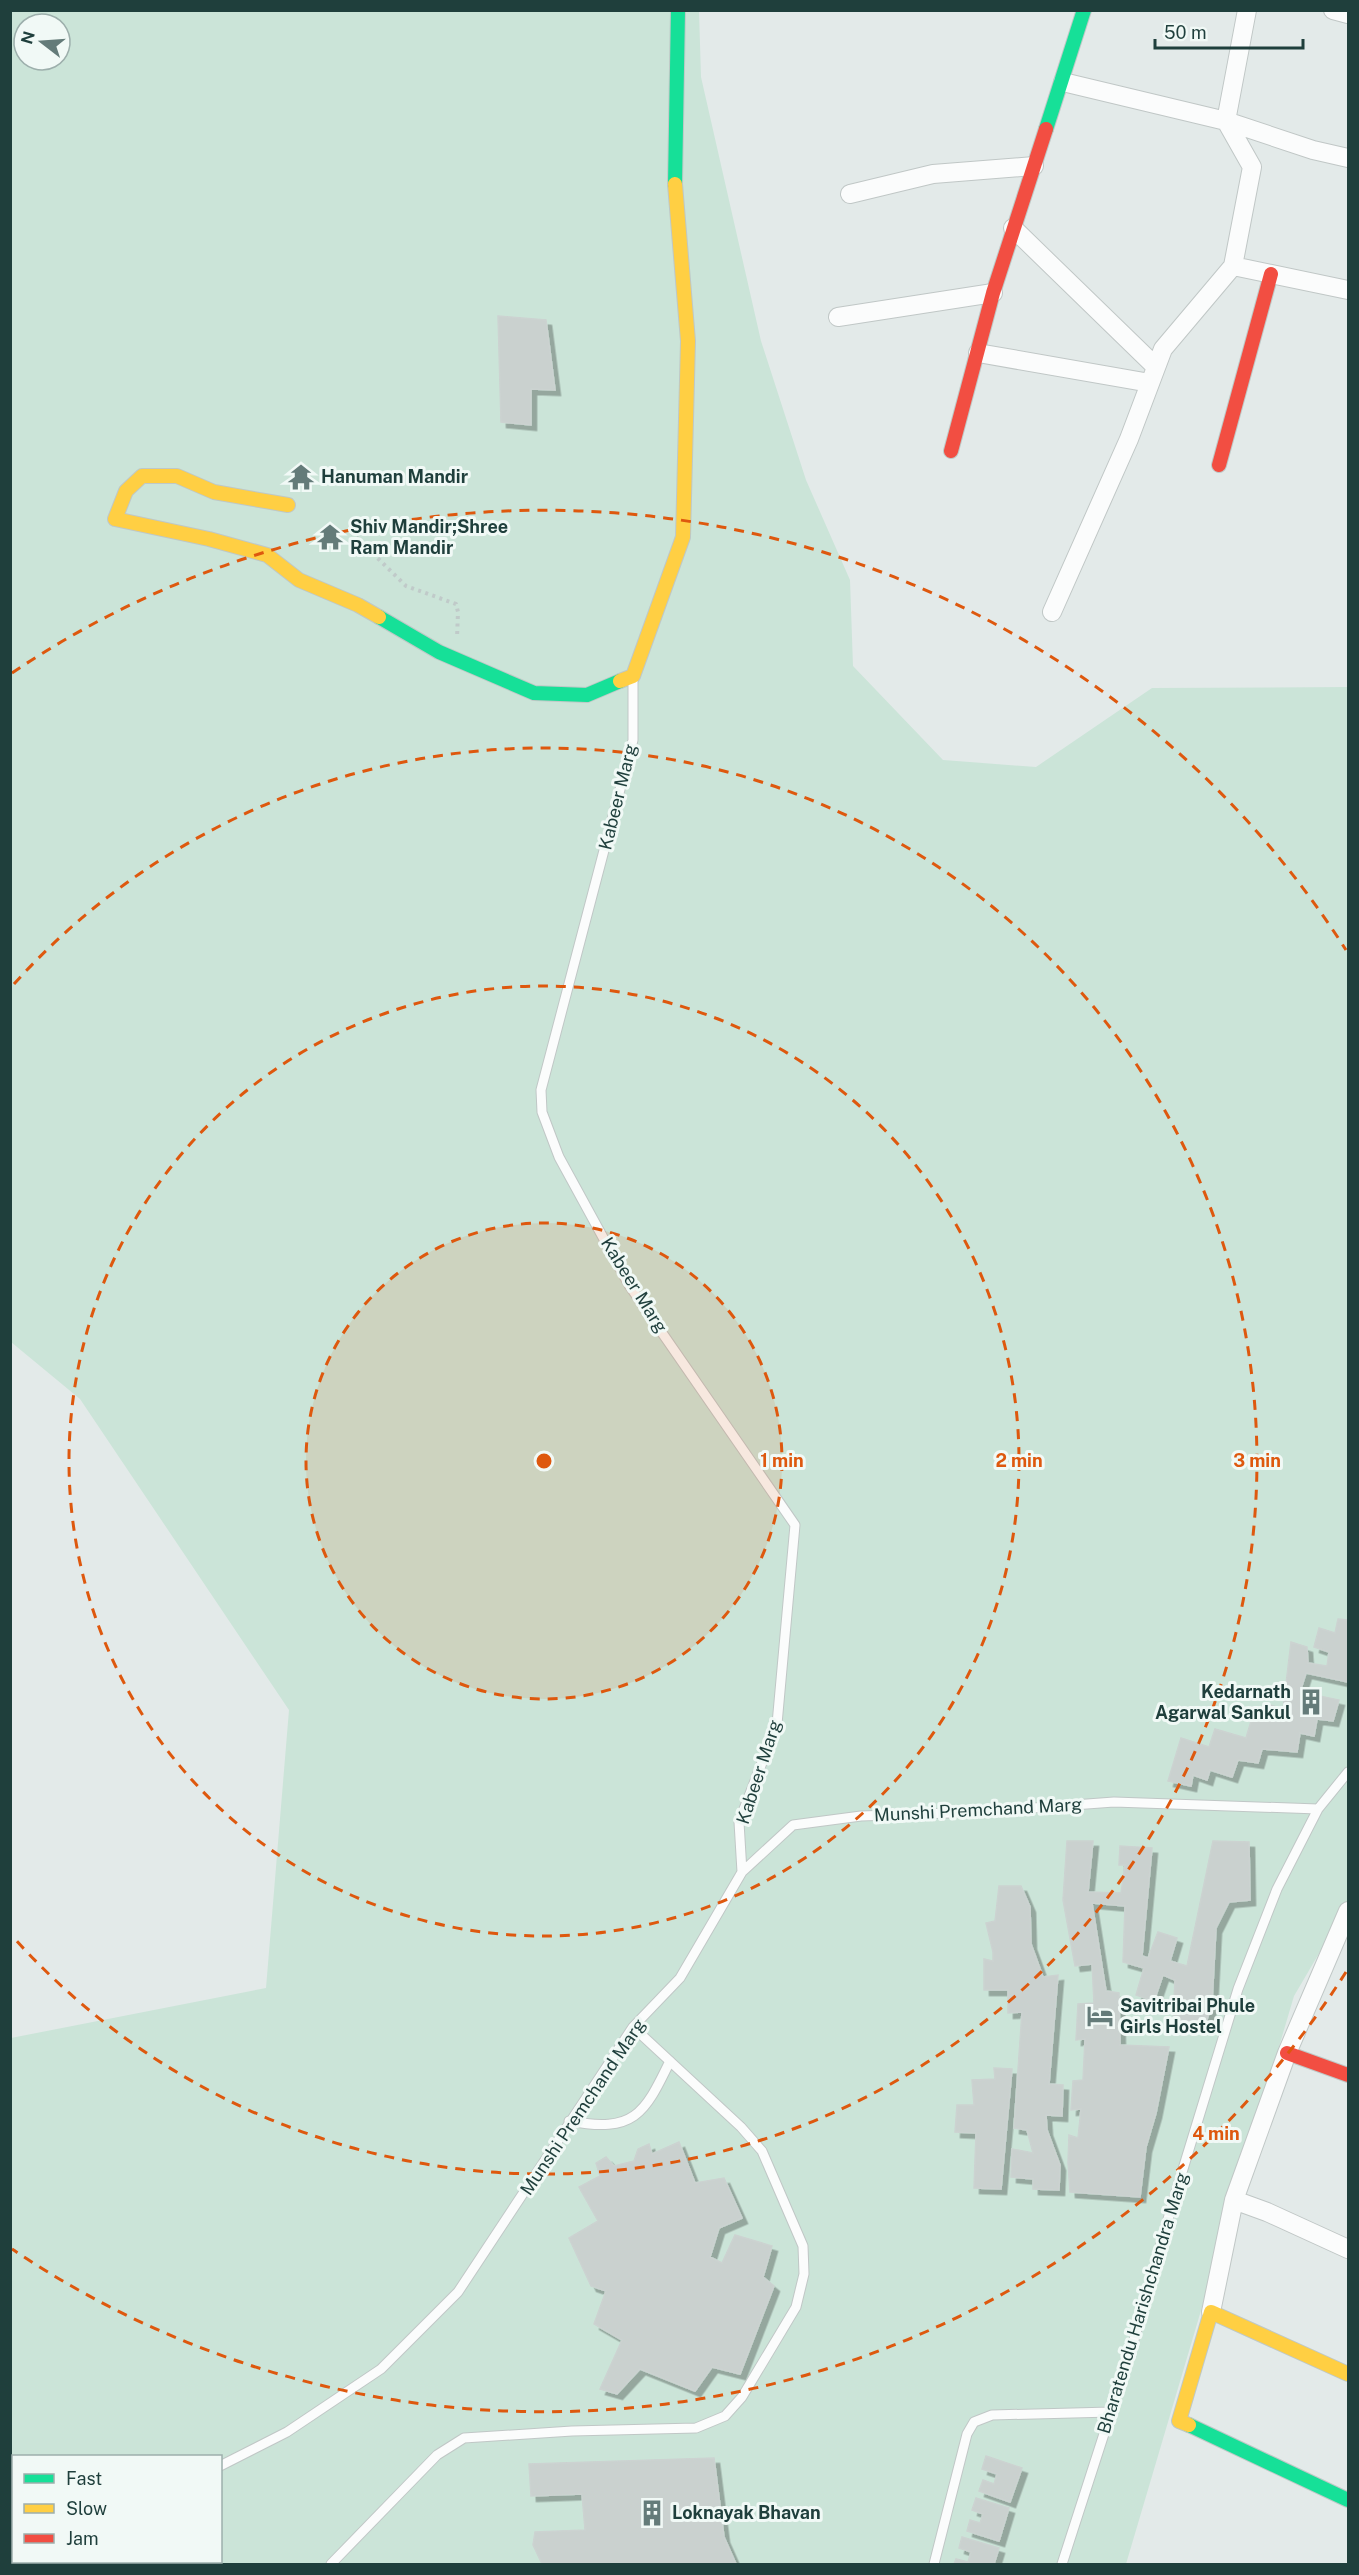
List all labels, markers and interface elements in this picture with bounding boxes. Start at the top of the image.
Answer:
north arrow [12,12,72,72]
scale bar [1155,12,1304,50]
text: 50 m [1164,22,1207,43]
text: N [17,29,39,47]
temple icon: Hanuman Mandir [286,462,316,492]
place label: Hanuman Mandir [321,466,469,487]
place label: Shiv Mandir;Shree Ram Mandir [350,516,508,558]
temple icon: Shiv Mandir;Shree Ram Mandir [315,522,345,552]
street label: Kabeer Marg [594,742,641,852]
street label: Kabeer Marg [597,1233,672,1336]
text: 1 min [760,1450,804,1471]
text: 2 min [995,1450,1043,1471]
text: 3 min [1233,1450,1281,1471]
centre of rings [534,1451,554,1471]
place label: Kedarnath Agarwal Sankul [1155,1681,1291,1723]
building icon: Kedarnath Agarwal Sankul [1296,1687,1326,1717]
street label: Kabeer Marg [732,1717,785,1827]
street label: Munshi Premchand Marg [873,1794,1083,1825]
place label: Savitribai Phule Girls Hostel [1120,1995,1255,2037]
hotel icon: Savitribai Phule Girls Hostel [1085,2001,1115,2031]
street label: Munshi Premchand Marg [516,2014,650,2199]
text: 4 min [1192,2123,1240,2144]
street label: Bharatendu Harishchandra Marg [1093,2170,1192,2436]
legend [12,2455,222,2563]
text: Fast [66,2468,102,2489]
text: Slow [66,2498,107,2519]
building icon: Loknayak Bhavan [637,2498,667,2528]
place label: Loknayak Bhavan [672,2502,821,2523]
text: Jam [66,2528,99,2549]

